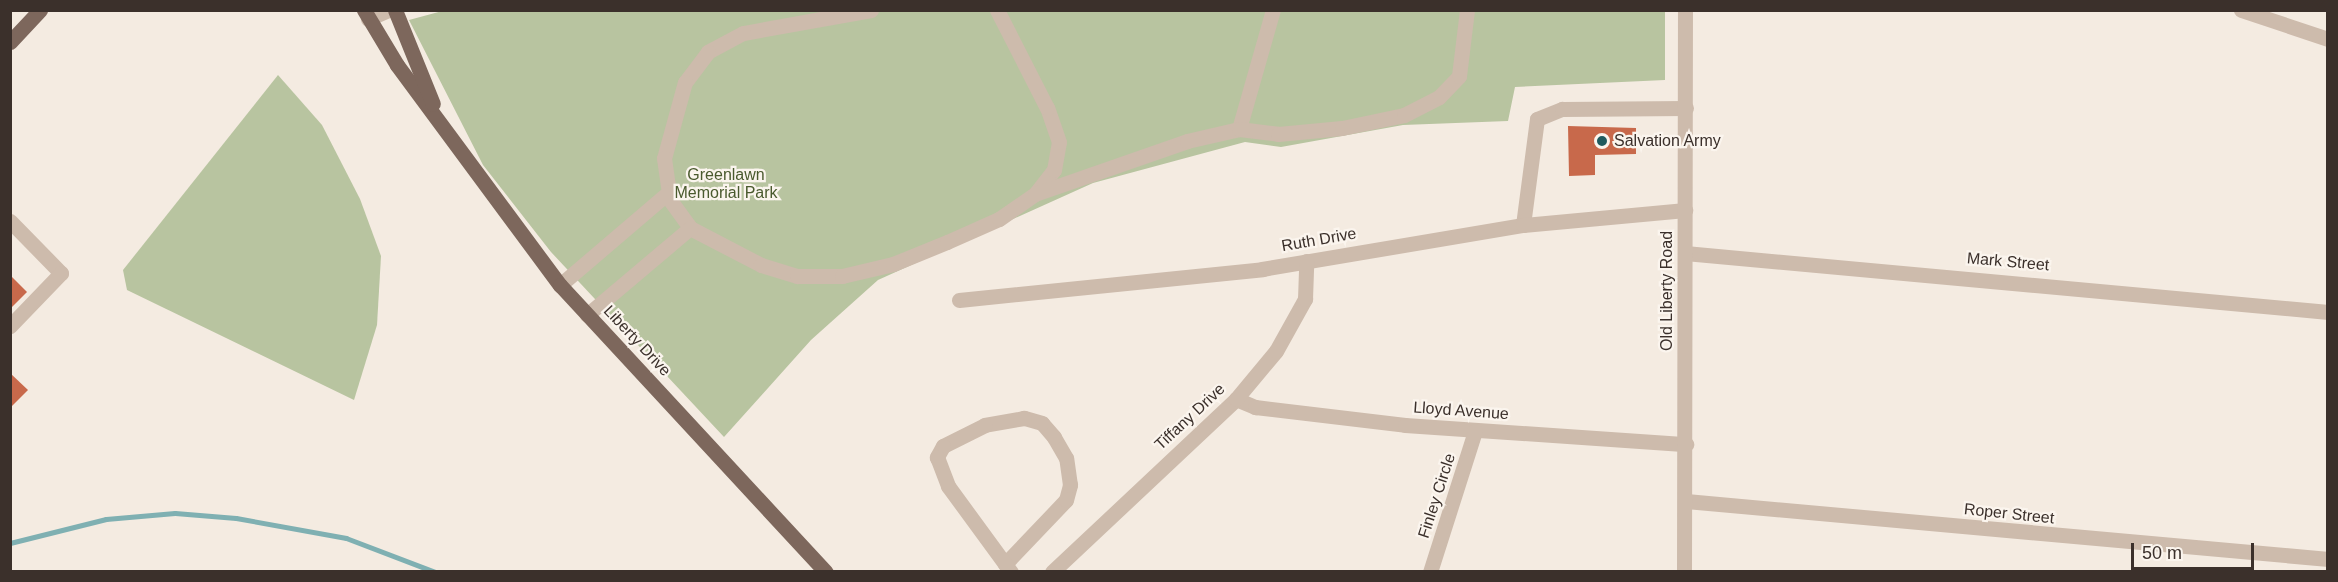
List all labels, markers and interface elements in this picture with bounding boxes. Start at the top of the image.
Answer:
place label: Salvation Army [1614,131,1722,151]
marker: Salvation Army [1595,134,1609,148]
park label: Greenlawn Memorial Park [674,165,778,203]
street label: Ruth Drive [1280,224,1358,256]
street label: Old Liberty Road [1657,231,1677,351]
street label: Mark Street [1966,249,2050,275]
street label: Liberty Drive [599,302,675,380]
street label: Tiffany Drive [1151,380,1229,454]
street label: Lloyd Avenue [1412,398,1510,424]
street label: Finley Circle [1414,451,1460,541]
street label: Roper Street [1963,500,2055,528]
scale bar [2134,531,2257,569]
text: 50 m [2142,543,2182,563]

